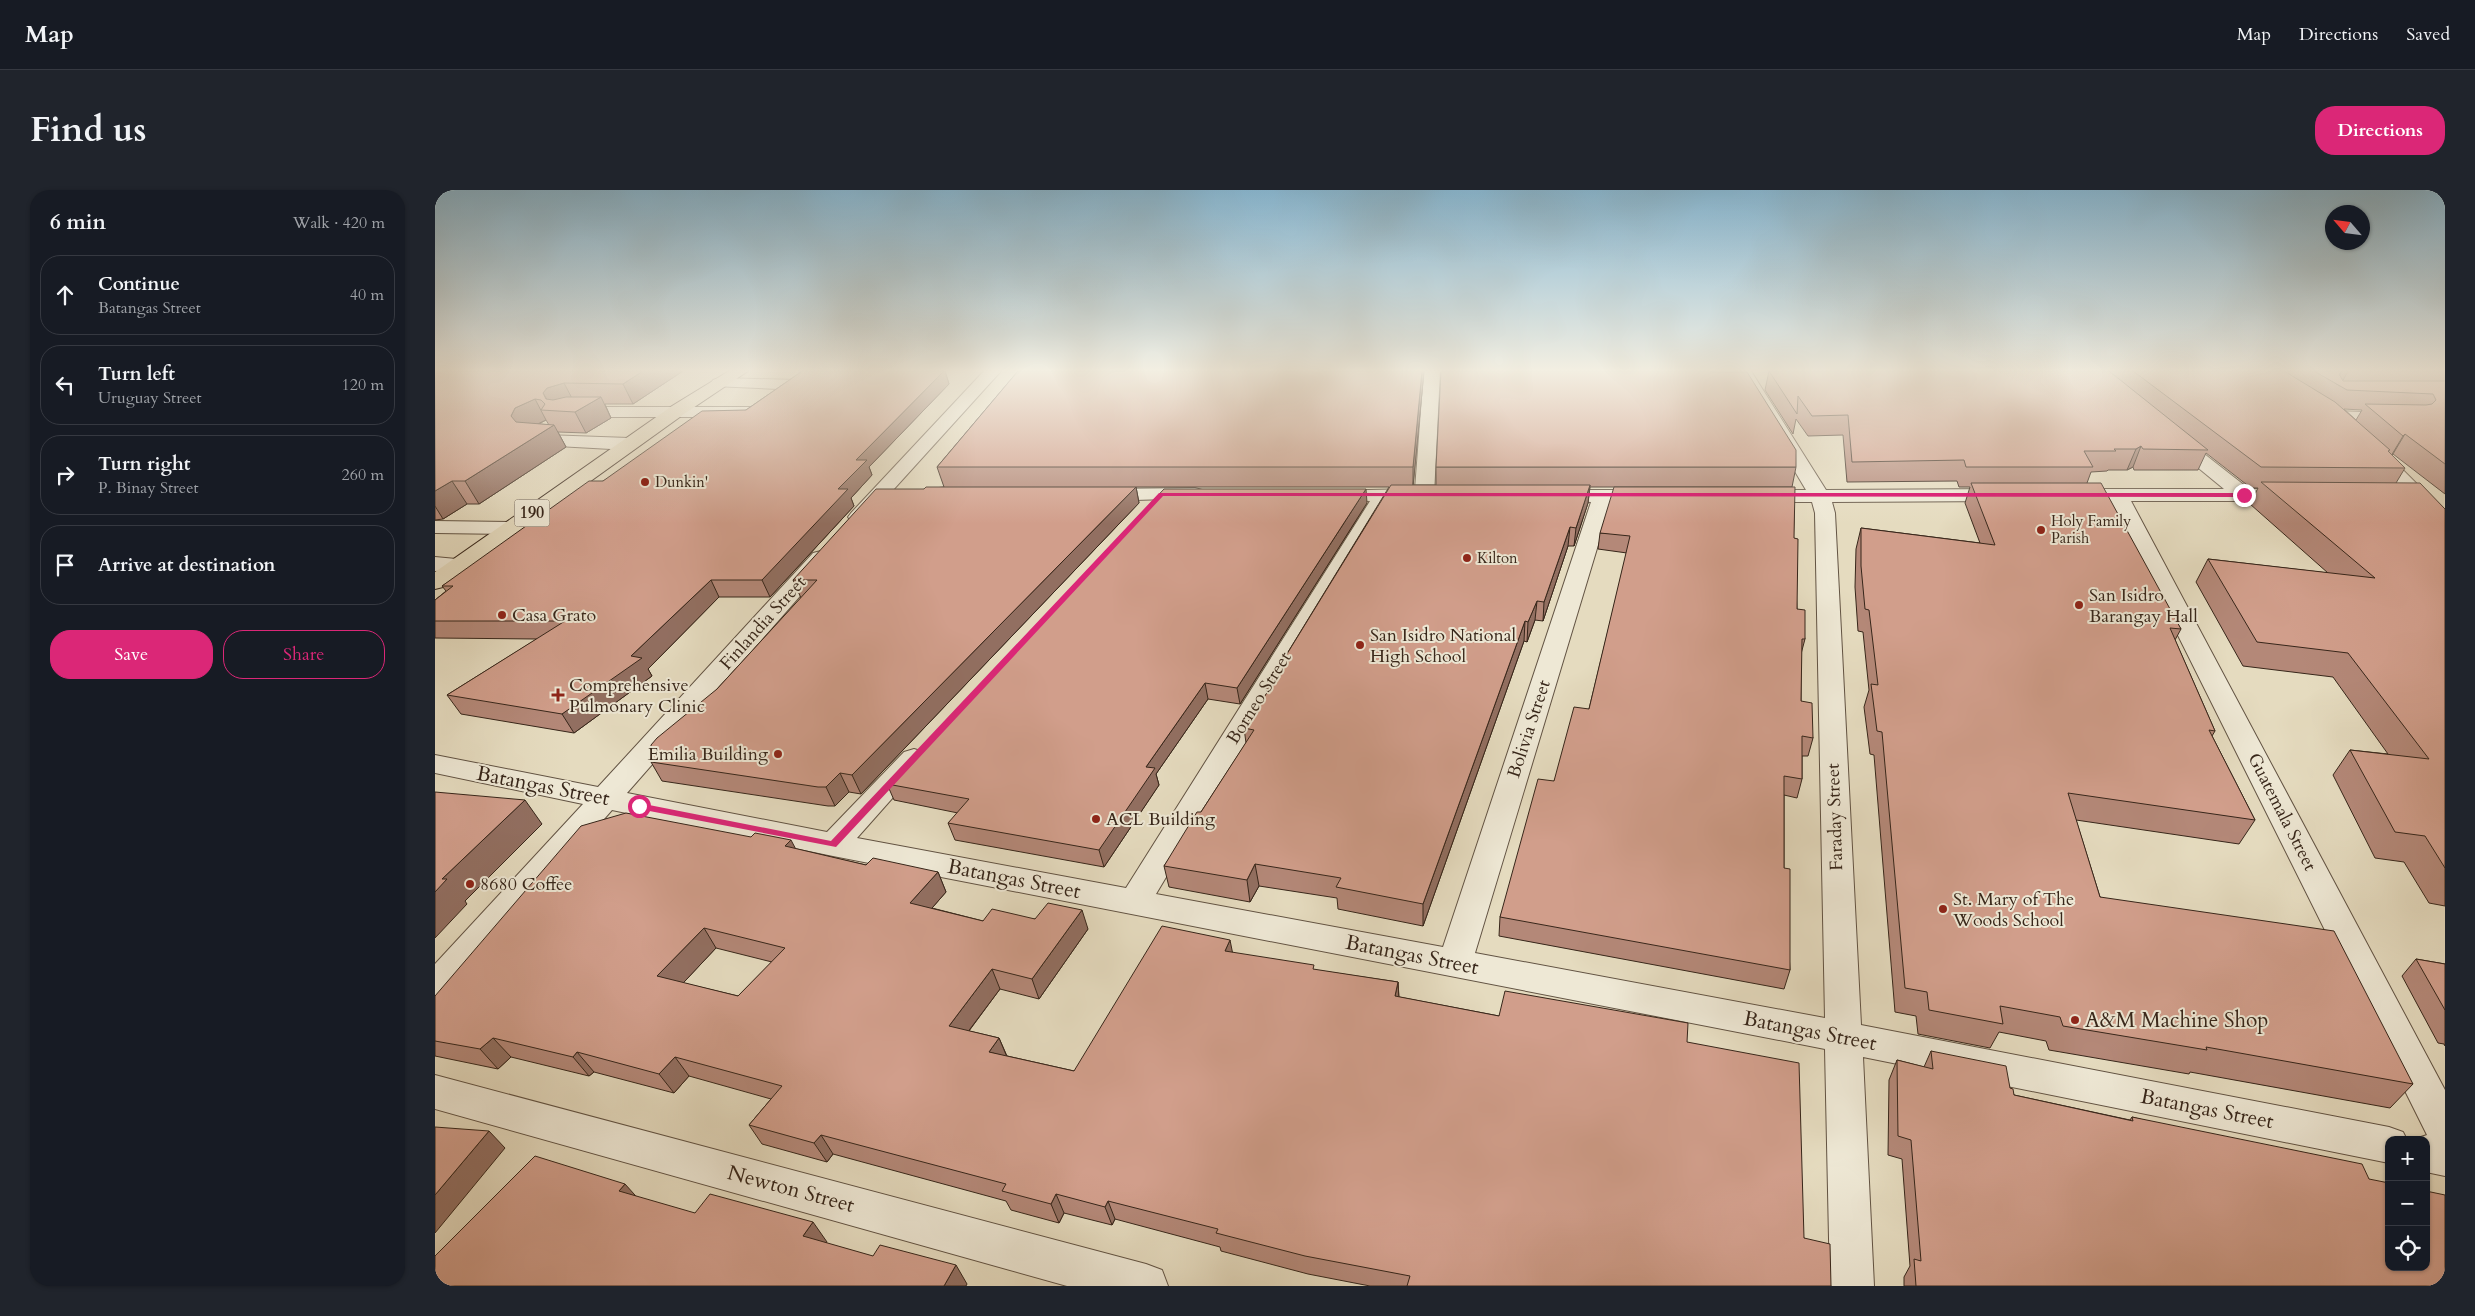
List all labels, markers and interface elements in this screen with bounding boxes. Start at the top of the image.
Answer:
text: Map [25,18,74,51]
text: Map [2237,22,2271,47]
text: Directions [2299,22,2378,47]
text: Saved [2406,22,2450,47]
text: Find us [30,106,146,154]
button: Directions [2315,106,2445,155]
north arrow [2325,205,2370,250]
text: 6 min [50,208,106,237]
text: Walk · 420 m [293,212,385,234]
text: Continue [98,271,180,297]
icon: ahead [51,281,79,309]
text: 40 m [350,284,384,306]
text: Batangas Street [98,297,201,319]
text: Turn left [98,361,175,387]
icon: left [51,371,79,399]
text: 120 m [342,374,384,396]
text: Uruguay Street [98,387,202,409]
text: Turn right [98,451,190,477]
icon: right [51,461,79,489]
text: 260 m [342,464,384,486]
place label: Dunkin' [655,472,708,492]
marker: Dunkin' [639,476,651,488]
text: P. Binay Street [98,477,198,499]
route end [2233,484,2256,507]
road number: 190 [515,499,549,526]
place label: Holy Family Parish [2051,511,2131,548]
marker: Holy Family Parish [2035,524,2047,536]
place label: Kilton [1477,548,1518,568]
icon: arrive [51,551,79,579]
text: Arrive at destination [98,552,275,578]
marker: Kilton [1461,552,1473,564]
street label: Finlandia Street [714,570,812,675]
place label: San Isidro Barangay Hall [2089,583,2198,629]
marker: San Isidro Barangay Hall [2073,599,2085,611]
place label: Casa Grato [512,603,596,628]
marker: Casa Grato [496,609,508,621]
place label: San Isidro National High School [1370,623,1516,669]
button: Save [50,630,213,679]
button: Share [223,630,385,679]
marker: San Isidro National High School [1354,639,1366,651]
street label: Borneo Street [1221,647,1298,749]
place label: Comprehensive Pulmonary Clinic [569,673,705,719]
street label: Bolivia Street [1501,676,1557,781]
marker: Comprehensive Pulmonary Clinic [551,688,565,702]
place label: Emilia Building [648,742,769,767]
marker: Emilia Building [772,748,784,760]
street label: Guatemala Street [2242,749,2323,876]
street label: Batangas Street [474,759,612,813]
street label: Faraday Street [1821,763,1849,871]
route start [628,795,651,818]
place label: ACL Building [1106,807,1216,832]
marker: ACL Building [1090,813,1102,825]
street label: Batangas Street [945,852,1083,906]
place label: 8680 Coffee [480,872,572,897]
marker: 8680 Coffee [464,878,476,890]
place label: St. Mary of The Woods School [1952,887,2074,933]
marker: St. Mary of The Woods School [1937,903,1949,915]
street label: Batangas Street [1343,928,1481,982]
street label: Batangas Street [1741,1004,1879,1058]
place label: A&M Machine Shop [2085,1006,2269,1035]
marker: A&M Machine Shop [2069,1014,2081,1026]
street label: Batangas Street [2138,1082,2276,1136]
map controls [2385,1136,2430,1271]
button: + [2385,1136,2430,1181]
street label: Newton Street [724,1158,858,1220]
button: − [2385,1181,2430,1226]
button: locate [2385,1226,2430,1271]

